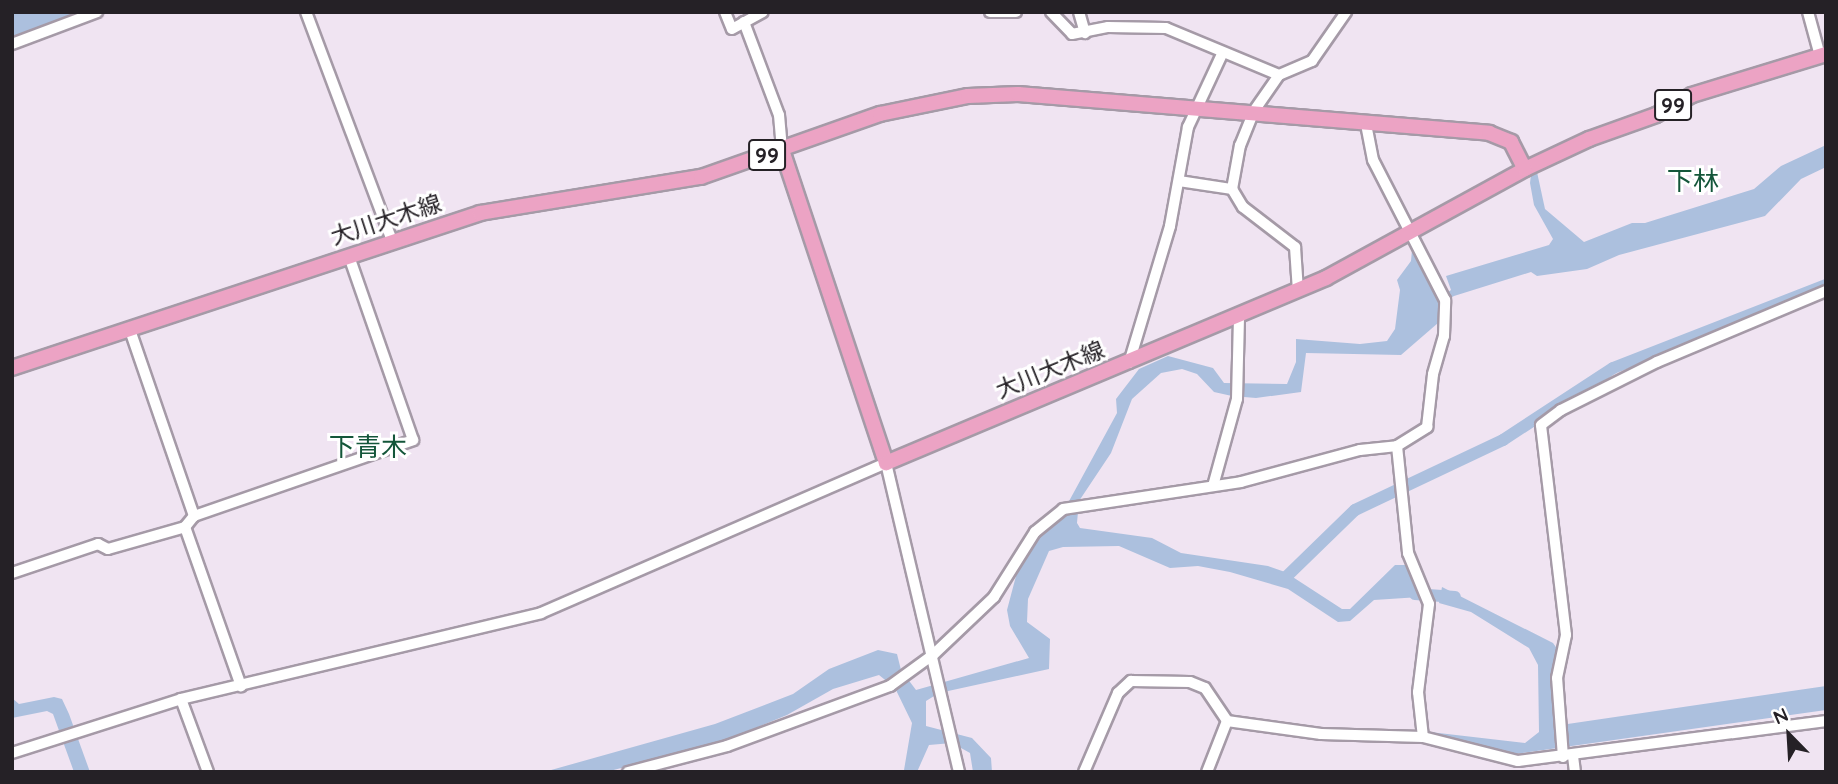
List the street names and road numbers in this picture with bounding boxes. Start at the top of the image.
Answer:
road number: 99 [1654,88,1692,122]
road number: 99 [748,138,786,172]
street label: 大川大木線 [327,189,445,251]
street label: 大川大木線 [992,336,1108,404]

